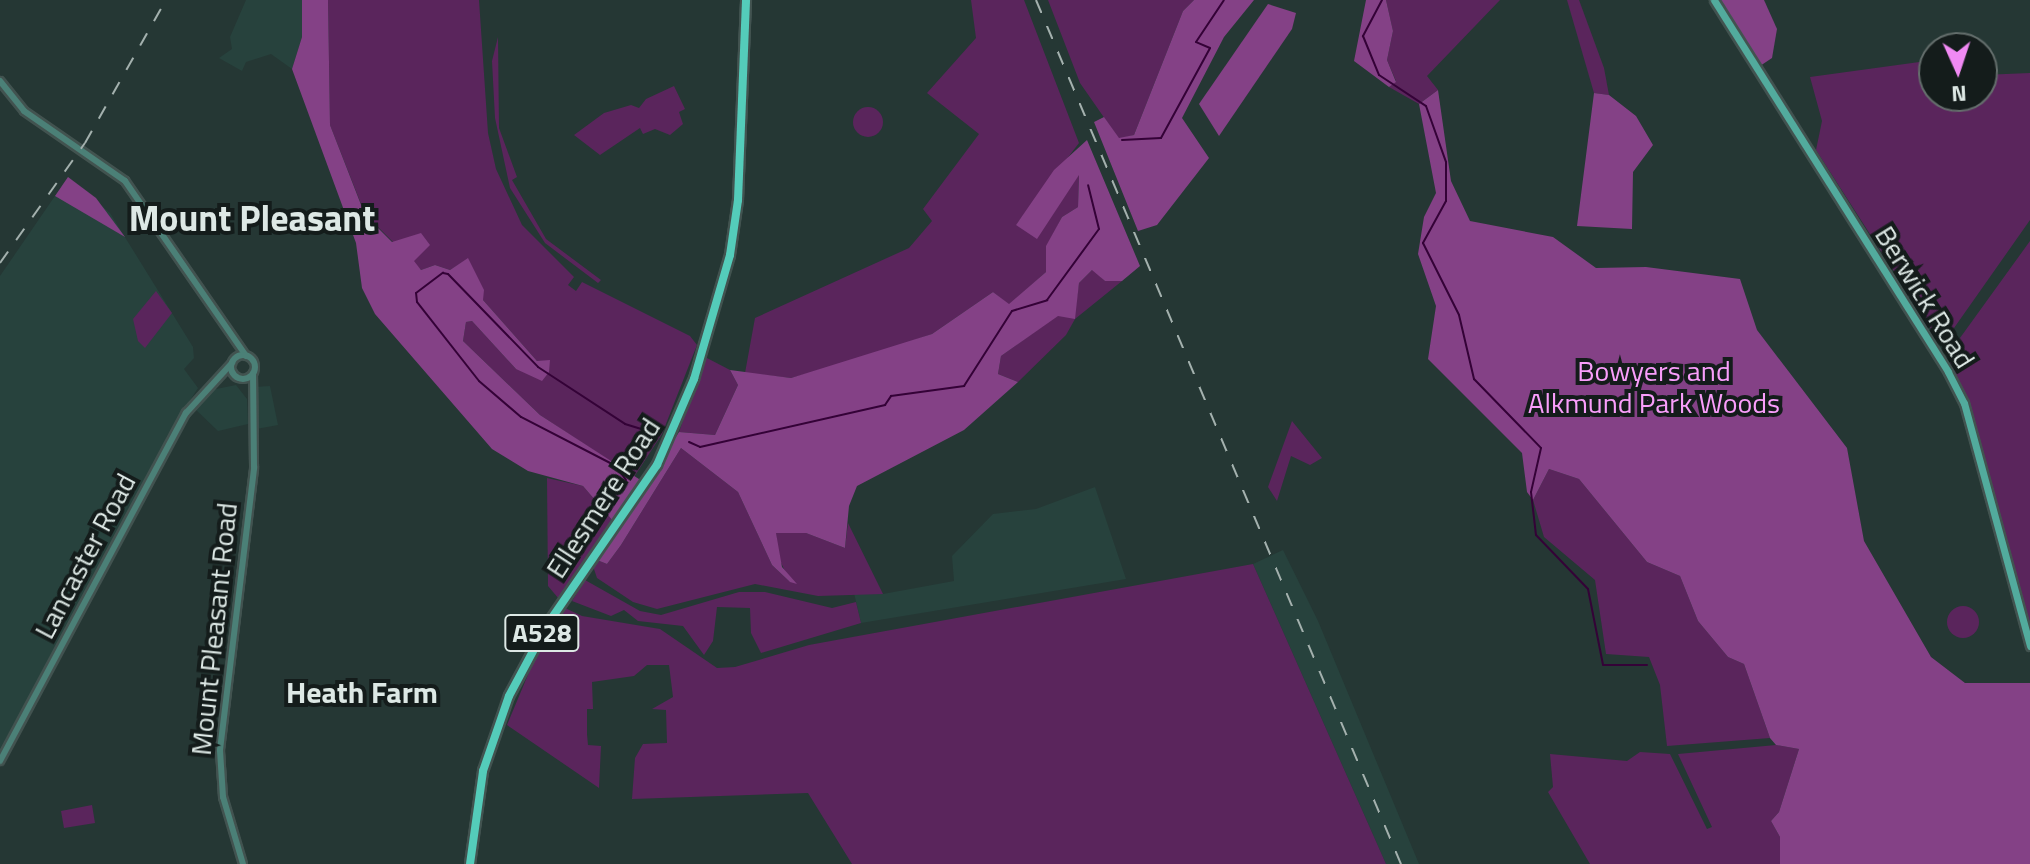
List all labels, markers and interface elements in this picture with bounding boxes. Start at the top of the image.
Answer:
north arrow [1918,32,1998,112]
text: N [1951,77,1968,111]
district label: Mount Pleasant [129,196,375,240]
street label: Berwick Road [1868,220,1982,374]
park label: Bowyers and Alkmund Park Woods [1528,354,1780,420]
street label: Ellesmere Road [539,412,667,584]
street label: Lancaster Road [27,468,143,644]
street label: Mount Pleasant Road [184,501,244,757]
road number: A528 [504,611,580,655]
district label: Heath Farm [286,674,438,710]

